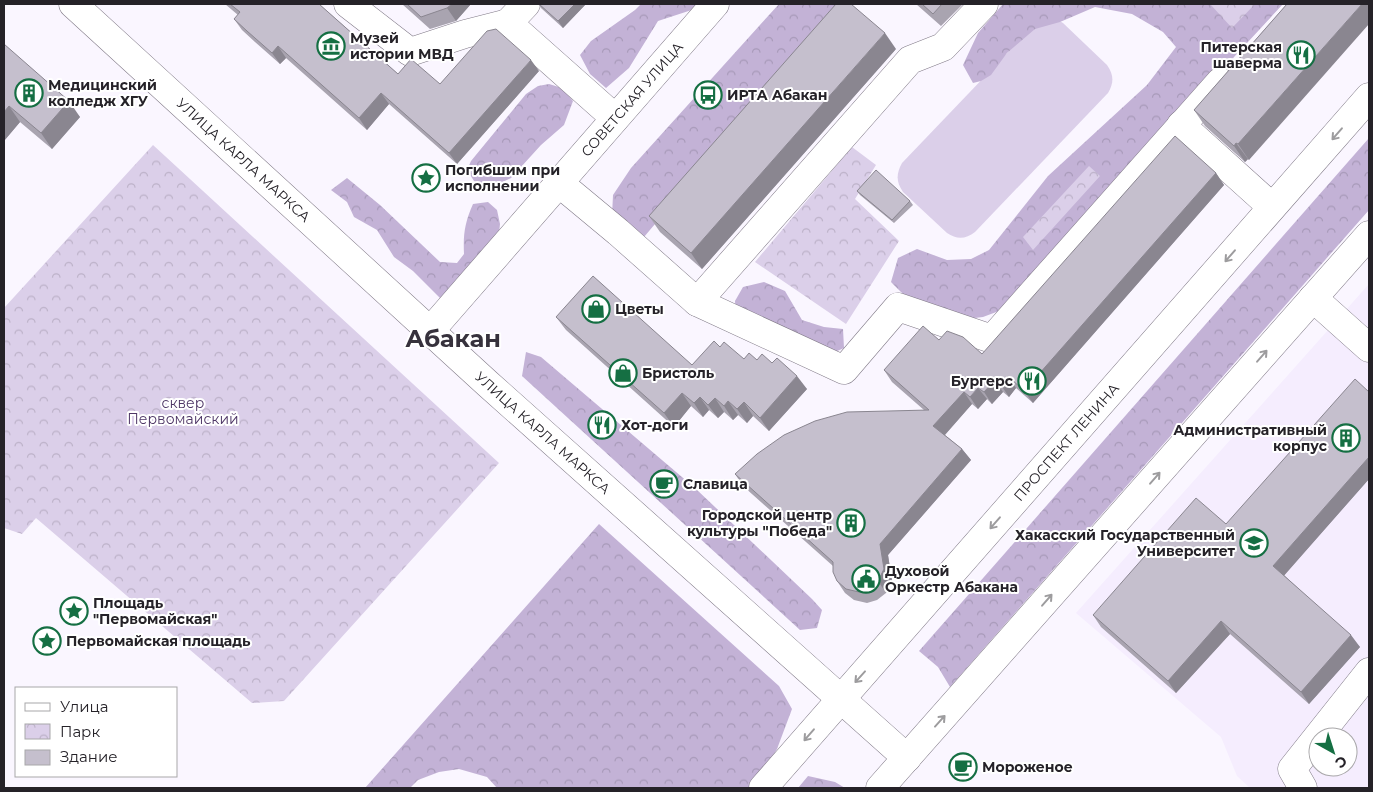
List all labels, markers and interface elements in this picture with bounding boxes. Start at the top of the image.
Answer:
place label: Музей истории МВД [350,29,454,63]
museum icon: Музей истории МВД [316,31,346,61]
street label: СОВЕТСКАЯ УЛИЦА [577,38,687,160]
place label: Питерская шаверма [1200,38,1282,72]
restaurant icon: Питерская шаверма [1286,40,1316,70]
place label: Медицинский колледж ХГУ [48,76,157,110]
building icon: Медицинский колледж ХГУ [14,78,44,108]
bus stop icon: ИРТА Абакан [693,80,723,110]
place label: ИРТА Абакан [727,86,827,104]
street label: УЛИЦА КАРЛА МАРКСА [173,94,314,226]
one-way arrow [1332,127,1343,140]
place label: Погибшим при исполнении [445,161,560,195]
place icon: Погибшим при исполнении [411,163,441,193]
one-way arrow [1224,249,1235,262]
shop icon: Цветы [581,294,611,324]
place label: Цветы [615,300,664,318]
district label: Абакан [405,324,501,353]
one-way arrow [1256,349,1268,362]
shop icon: Бристоль [608,358,638,388]
place label: Бристоль [642,364,715,382]
restaurant icon: Бургерс [1017,366,1047,396]
street label: УЛИЦА КАРЛА МАРКСА [471,368,614,498]
place label: Бургерс [951,372,1014,390]
street label: ПРОСПЕКТ ЛЕНИНА [1010,379,1123,505]
park label: сквер Первомайский [127,394,239,428]
restaurant icon: Хот-доги [587,410,617,440]
place label: Хот-доги [621,416,688,434]
place label: Административный корпус [1173,421,1328,455]
building icon: Административный корпус [1331,423,1361,453]
cafe icon: Славица [649,469,679,499]
one-way arrow [1149,471,1160,484]
place label: Славица [683,475,748,493]
place label: Городской центр культуры "Победа" [687,506,832,540]
building icon: Городской центр культуры "Победа" [836,508,866,538]
one-way arrow [990,516,1001,529]
place label: Хакасский Государственный Университет [1015,526,1236,560]
school or university icon: Хакасский Государственный Университет [1239,528,1269,558]
place label: Духовой Оркестр Абакана [885,562,1018,596]
public building icon: Духовой Оркестр Абакана [851,564,881,594]
one-way arrow [1041,593,1053,606]
place label: Площадь "Первомайская" [93,594,217,628]
place icon: Площадь "Первомайская" [59,596,89,626]
place icon: Первомайская площадь [32,626,62,656]
place label: Первомайская площадь [66,632,251,650]
one-way arrow [854,670,865,683]
legend [15,687,178,777]
text: Улица [60,697,108,716]
one-way arrow [934,715,945,728]
text: Парк [60,722,100,741]
north arrow [1308,727,1358,777]
one-way arrow [803,729,815,742]
text: Здание [60,747,118,766]
cafe icon: Мороженое [948,752,978,782]
text: С [1332,752,1351,772]
place label: Мороженое [982,758,1073,776]

